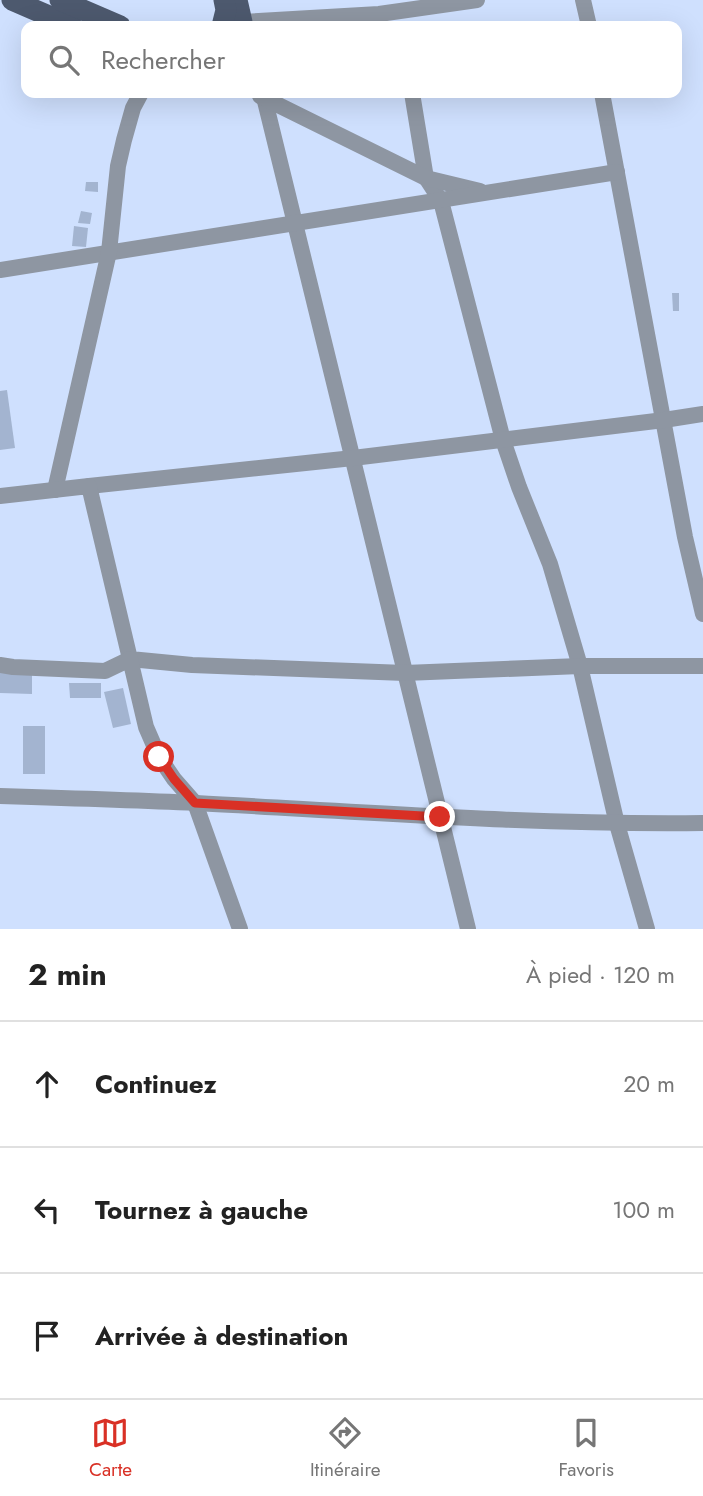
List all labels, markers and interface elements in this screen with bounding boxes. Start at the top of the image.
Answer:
search box [21,21,682,98]
icon: search [45,41,83,79]
text: Rechercher [101,41,225,79]
route start [143,741,174,772]
route end [424,801,455,832]
text: 2 min [28,953,107,996]
text: À pied · 120 m [526,958,675,992]
icon: ahead [28,1065,66,1103]
text: Continuez [95,1065,217,1103]
text: 20 m [623,1067,675,1101]
icon: left [28,1191,66,1229]
text: Tournez à gauche [95,1191,308,1229]
text: 100 m [612,1193,675,1227]
icon: arrive [28,1317,66,1355]
text: Arrivée à destination [95,1317,348,1355]
tab: Carte [89,1414,132,1483]
tab: Itinéraire [310,1414,380,1483]
tab: Favoris [558,1414,614,1483]

